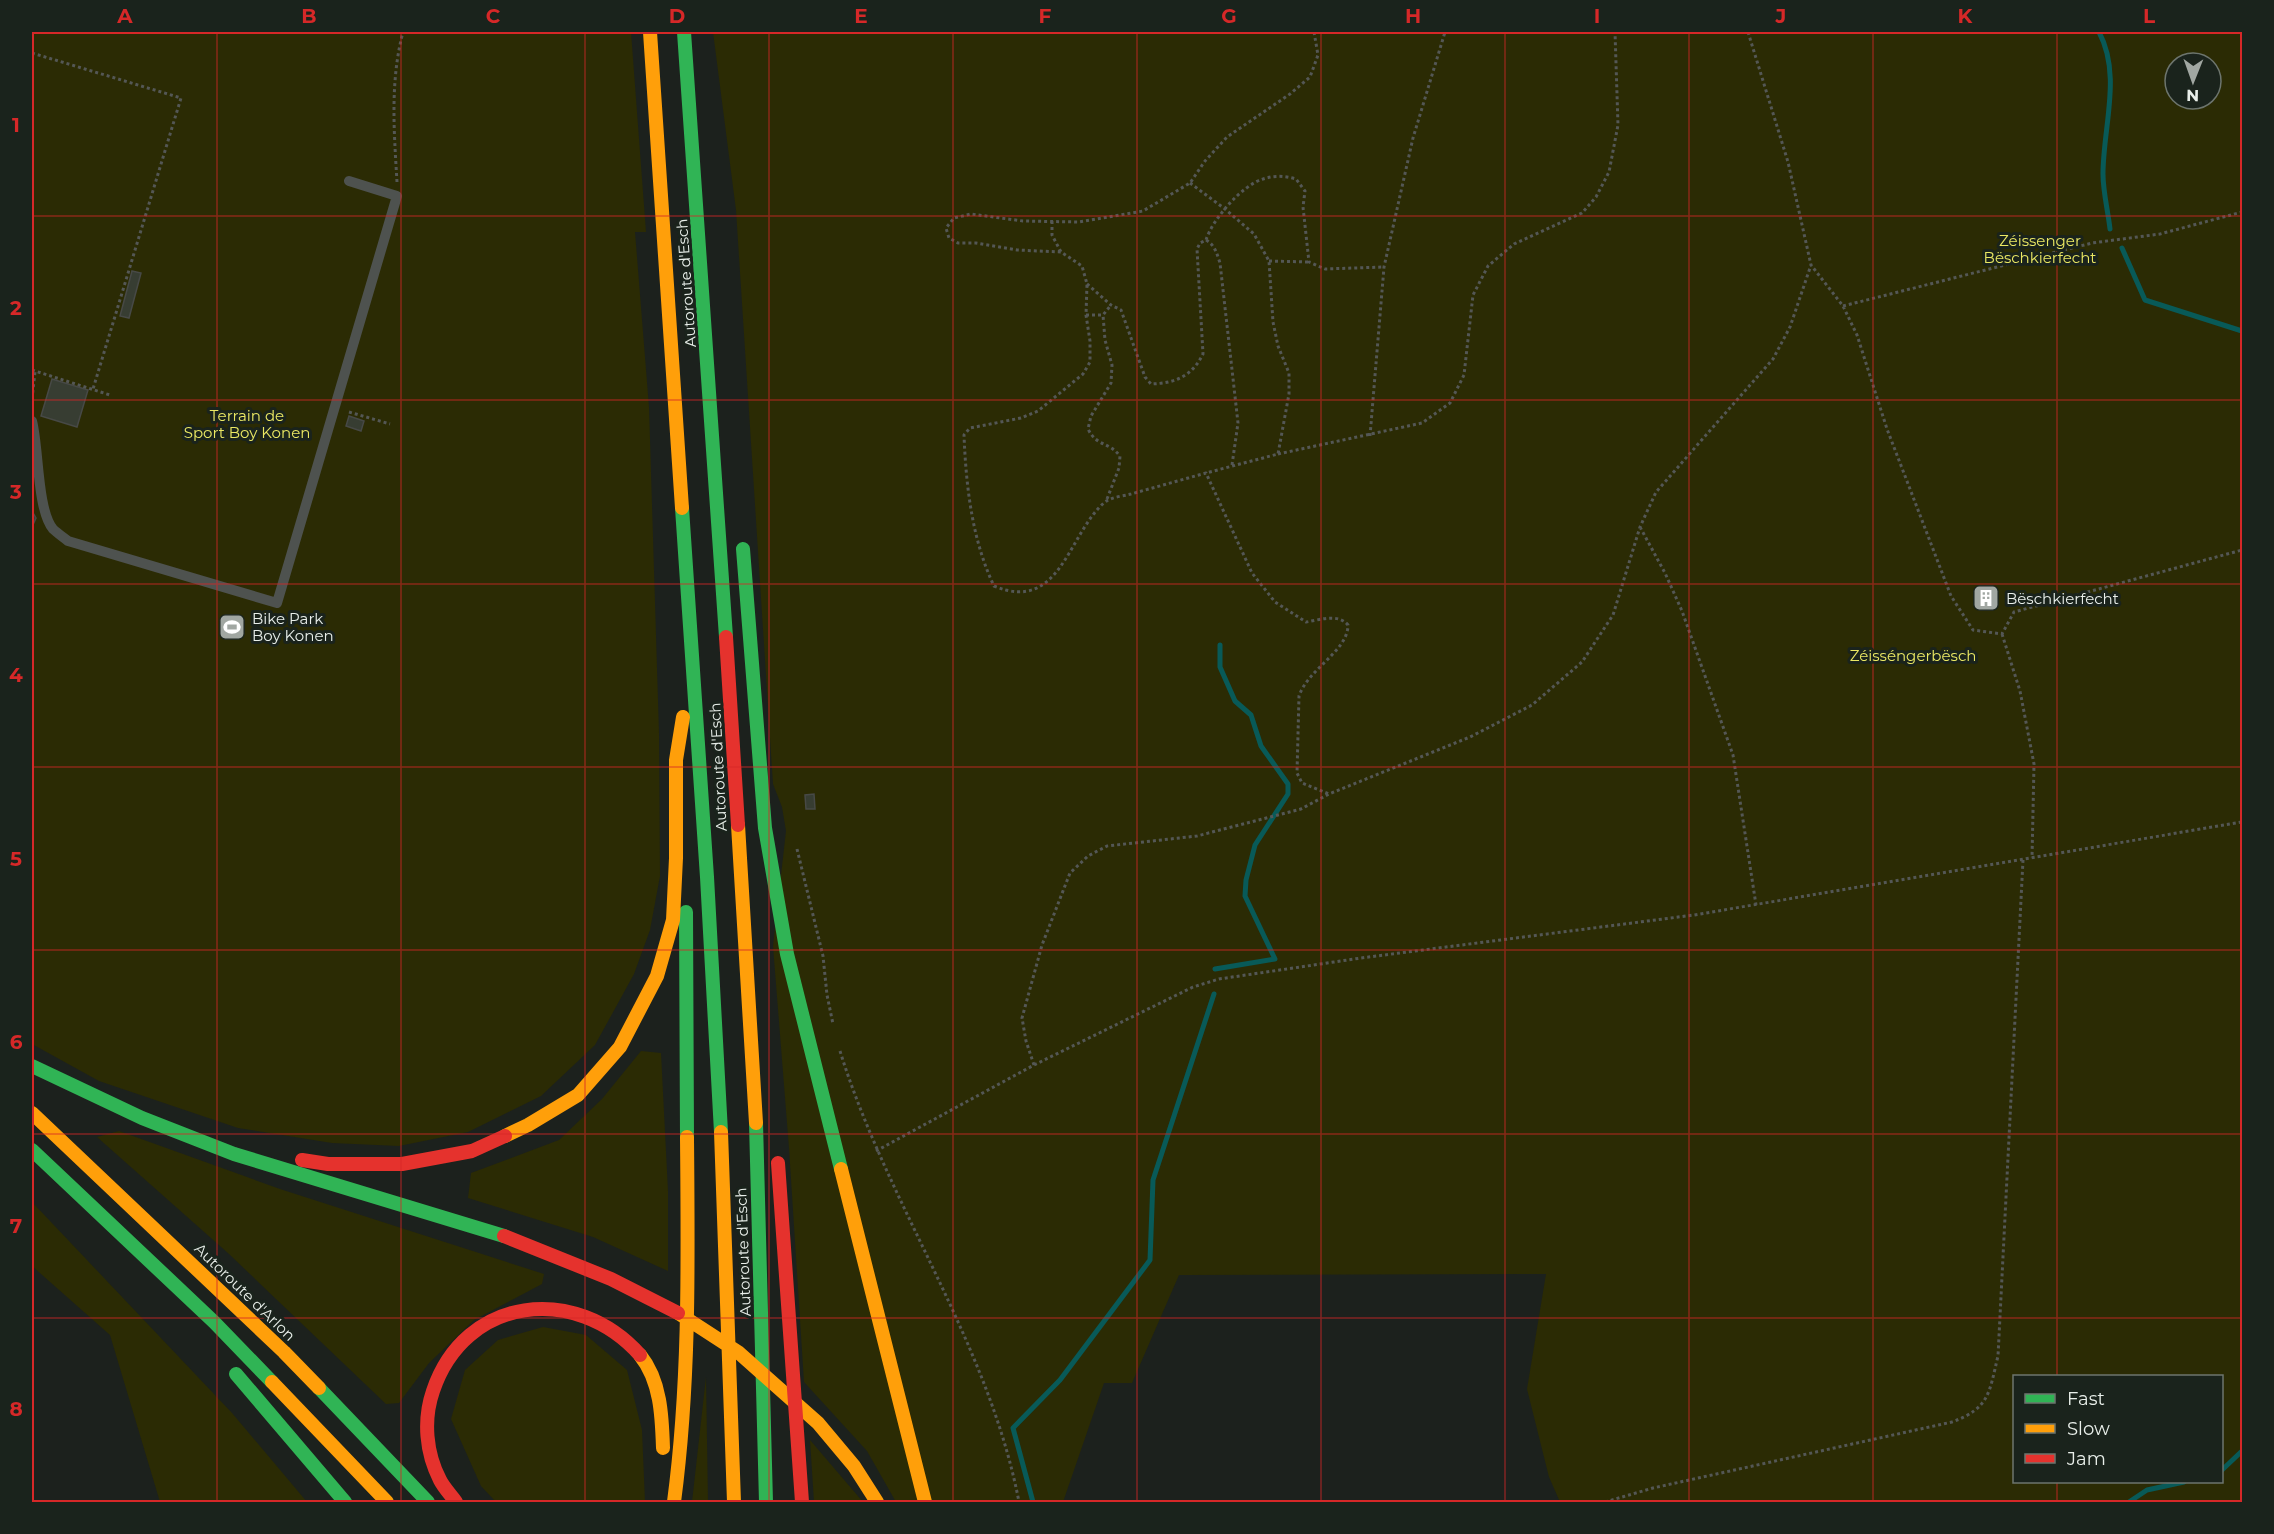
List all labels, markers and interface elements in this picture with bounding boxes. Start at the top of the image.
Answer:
text: A [116,4,133,28]
text: B [301,4,317,28]
text: C [486,4,501,28]
text: D [669,4,685,28]
text: E [854,4,868,28]
text: F [1039,4,1052,28]
text: G [1221,4,1237,28]
text: H [1405,4,1421,28]
text: I [1594,4,1600,28]
text: J [1775,4,1786,28]
text: K [1958,4,1974,28]
text: L [2143,4,2155,28]
north arrow [2163,51,2223,111]
text: N [2186,86,2199,105]
text: 1 [12,113,20,137]
street label: Autoroute d'Esch [672,218,700,348]
park label: Zéissenger Bëschkierfecht [1984,231,2096,267]
text: 2 [10,296,22,320]
park label: Terrain de Sport Boy Konen [184,406,310,442]
text: 3 [9,480,22,504]
building icon: Bëschkierfecht [1971,583,2001,613]
place label: Bëschkierfecht [2006,589,2119,608]
place label: Bike Park Boy Konen [252,609,334,645]
sports icon: Bike Park Boy Konen [217,612,247,642]
park label: Zéisséngerbësch [1850,646,1976,665]
text: 4 [9,663,23,687]
street label: Autoroute d'Esch [705,702,731,832]
text: 5 [10,847,22,871]
text: 6 [10,1030,23,1054]
street label: Autoroute d'Esch [731,1187,755,1317]
text: 7 [10,1214,22,1238]
street label: Autoroute d'Arlon [191,1239,299,1345]
legend [2013,1375,2223,1483]
text: Fast [2067,1388,2105,1410]
text: 8 [9,1397,23,1421]
text: Slow [2067,1418,2110,1440]
text: Jam [2066,1448,2106,1470]

